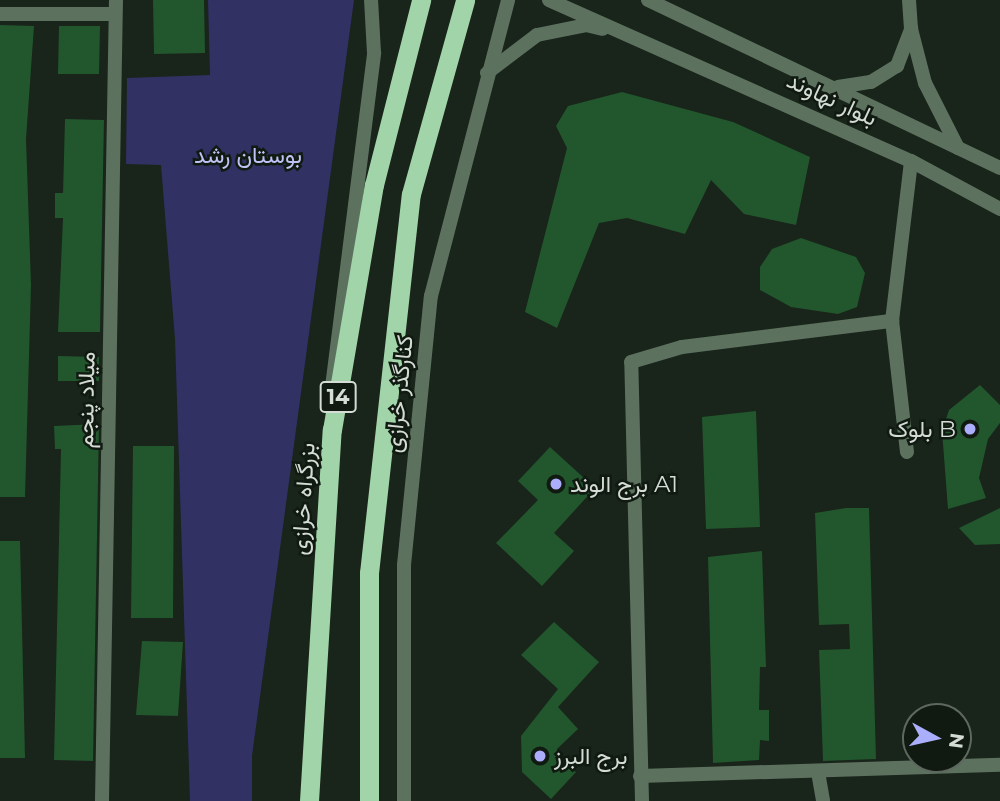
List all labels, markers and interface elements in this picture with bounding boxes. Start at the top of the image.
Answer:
street label: بلوار نهاوند [782,66,882,132]
park label: بوستان رشد [194,141,302,169]
street label: کنارگذر خرازی [379,334,419,454]
street label: میلاد پنجم [71,351,101,449]
road number: 14 [319,380,357,414]
place label: بلوک B [888,415,956,443]
marker: بلوک B [962,421,978,437]
street label: بزرگراه خرازی [285,442,321,556]
place label: برج الوند A1 [570,470,678,498]
marker: برج الوند A1 [548,476,564,492]
north arrow [902,703,972,773]
text: N [944,732,969,750]
place label: برج البرز [554,742,627,770]
marker: برج البرز [532,748,548,764]

